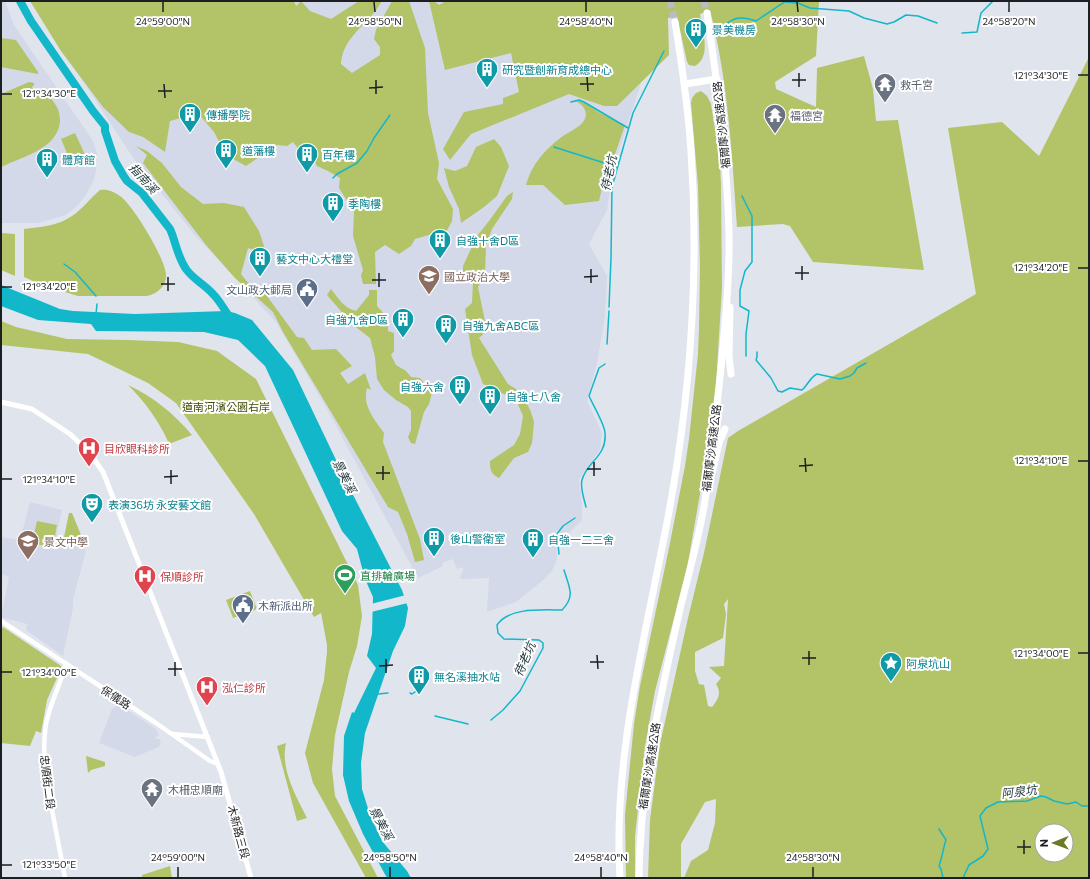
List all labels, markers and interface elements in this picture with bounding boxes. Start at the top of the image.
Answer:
text: 24°59'00"N [136,15,190,27]
text: 24°58'50"N [348,15,402,27]
text: 24°58'40"N [559,15,613,27]
text: 24°58'30"N [771,15,825,27]
text: 24°58'20"N [982,15,1036,27]
building icon: 景美機房 [683,16,709,49]
place label: 景美機房 [712,23,756,36]
building icon: 研究暨創新育成總中心 [474,56,500,89]
place label: 研究暨創新育成總中心 [502,63,612,76]
text: 121°34'30"E [1014,69,1068,81]
temple icon: 救千宮 [872,71,898,104]
place label: 救千宮 [900,78,933,91]
street label: 福爾摩沙高速公路 [710,81,732,169]
text: 121°34'30"E [22,87,76,99]
building icon: 傳播學院 [177,101,203,134]
temple icon: 福德宮 [762,102,788,135]
place label: 傳播學院 [206,108,250,121]
place label: 福德宮 [790,109,823,122]
building icon: 道藩樓 [213,137,239,170]
building icon: 百年樓 [294,141,320,174]
place label: 道藩樓 [242,144,275,157]
building icon: 體育館 [34,146,60,179]
place label: 百年樓 [322,148,355,161]
water label: 待老坑 [597,152,619,192]
place label: 體育館 [62,153,95,166]
water label: 指南溪 [127,160,163,198]
building icon: 季陶樓 [320,190,346,223]
place label: 季陶樓 [348,197,381,210]
building icon: 自強十舍D區 [427,227,453,260]
place label: 自強十舍D區 [456,234,519,247]
building icon: 藝文中心大禮堂 [247,245,273,278]
place label: 藝文中心大禮堂 [276,252,353,265]
text: 121°34'20"E [1014,261,1068,273]
school or university icon: 國立政治大學 [416,263,442,296]
place label: 國立政治大學 [444,270,510,283]
public building icon: 文山政大郵局 [294,276,320,309]
text: 121°34'20"E [22,280,76,292]
place label: 文山政大郵局 [226,283,292,296]
building icon: 自強九舍D區 [390,306,416,339]
building icon: 自強九舍ABC區 [433,312,459,345]
place label: 自強九舍D區 [325,313,388,326]
place label: 自強九舍ABC區 [462,319,539,332]
building icon: 自強六舍 [447,373,473,406]
place label: 自強六舍 [400,380,444,393]
building icon: 自強七八舍 [477,383,503,416]
place label: 自強七八舍 [506,390,561,403]
park label: 道南河濱公園右岸 [182,400,270,413]
street label: 福爾摩沙高速公路 [699,404,723,492]
hospital icon: 目欣眼科診所 [76,435,102,468]
place label: 目欣眼科診所 [104,442,170,455]
text: 121°34'10"E [1014,454,1068,466]
water label: 景美溪 [331,457,360,497]
text: 121°34'10"E [22,473,76,485]
theatre icon: 表演36坊 永安藝文館 [79,491,105,524]
place label: 表演36坊 永安藝文館 [108,498,211,511]
building icon: 後山警衛室 [421,525,447,558]
building icon: 自強一二三舍 [520,526,546,559]
school or university icon: 景文中學 [15,528,41,561]
place label: 後山警衛室 [450,532,505,545]
place label: 自強一二三舍 [548,533,614,546]
place label: 景文中學 [44,535,88,548]
sports icon: 直排輪廣場 [332,562,358,595]
hospital icon: 保順診所 [132,563,158,596]
place label: 直排輪廣場 [360,569,415,582]
place label: 保順診所 [160,570,204,583]
public building icon: 木新派出所 [230,592,256,625]
place label: 木新派出所 [258,599,313,612]
water label: 待老坑 [511,638,538,678]
text: 121°34'00"E [1013,647,1069,659]
place icon: 阿泉坑山 [878,650,904,683]
place label: 阿泉坑山 [906,657,950,670]
building icon: 無名溪抽水站 [406,663,432,696]
text: 121°34'00"E [21,666,77,678]
place label: 無名溪抽水站 [434,670,500,683]
hospital icon: 泓仁診所 [194,674,220,707]
place label: 泓仁診所 [222,681,266,694]
street label: 保儀路 [99,683,133,711]
street label: 福爾摩沙高速公路 [636,722,662,810]
street label: 忠順街二段 [38,754,58,810]
temple icon: 木柵忠順廟 [139,776,165,809]
water label: 阿泉坑 [1000,782,1040,800]
place label: 木柵忠順廟 [168,783,223,796]
street label: 木新路三段 [226,804,252,860]
water label: 景美溪 [368,804,397,844]
north arrow [1034,823,1074,863]
text: N [1037,839,1050,847]
text: 24°59'00"N [151,851,205,863]
text: 24°58'50"N [363,851,417,863]
text: 24°58'40"N [574,851,628,863]
text: 24°58'30"N [786,851,840,863]
text: 121°33'50"E [22,858,76,870]

